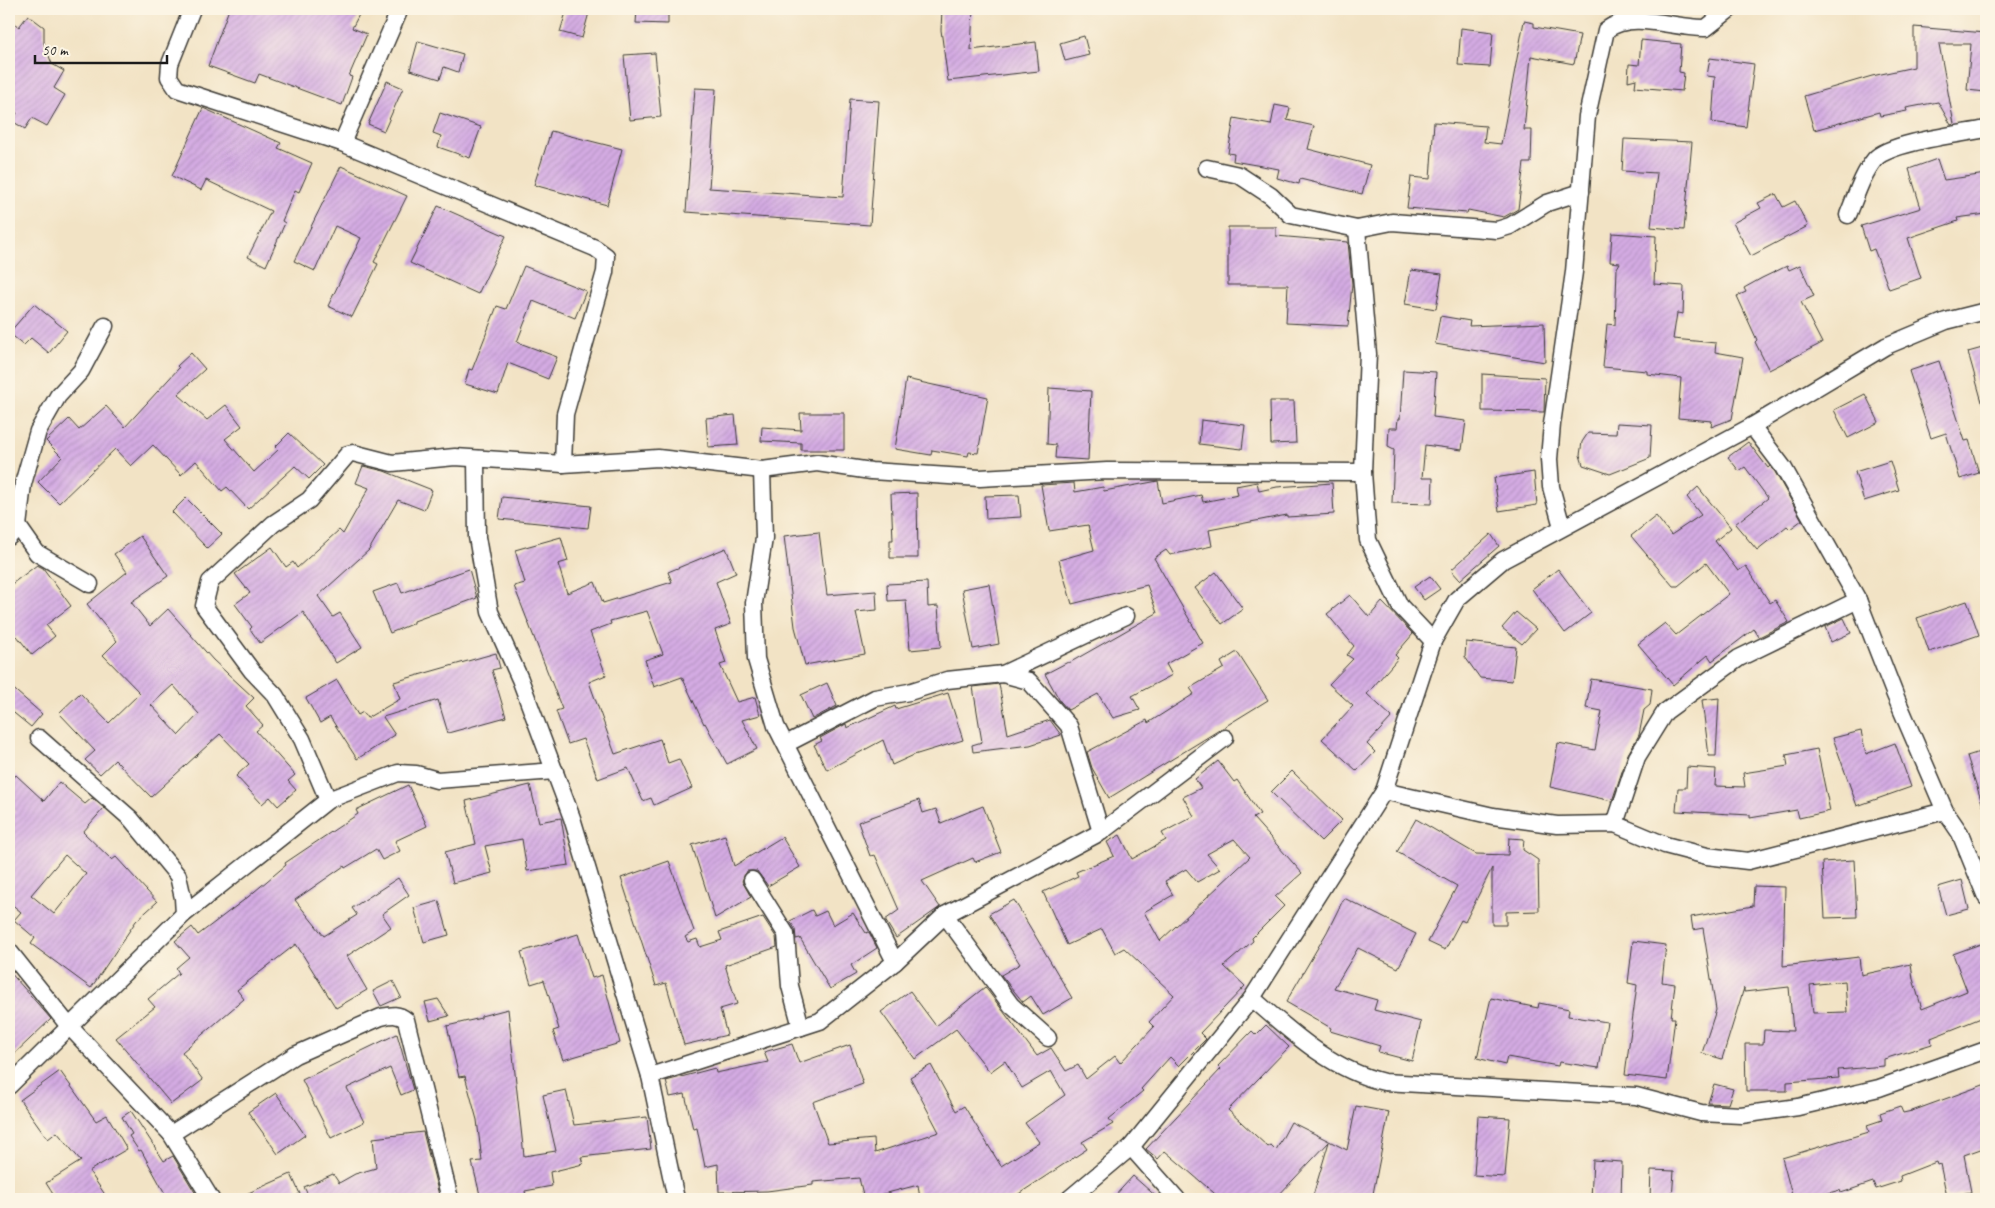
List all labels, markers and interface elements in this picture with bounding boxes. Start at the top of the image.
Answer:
scale bar [35,32,168,64]
text: 50 m [42,41,69,60]

